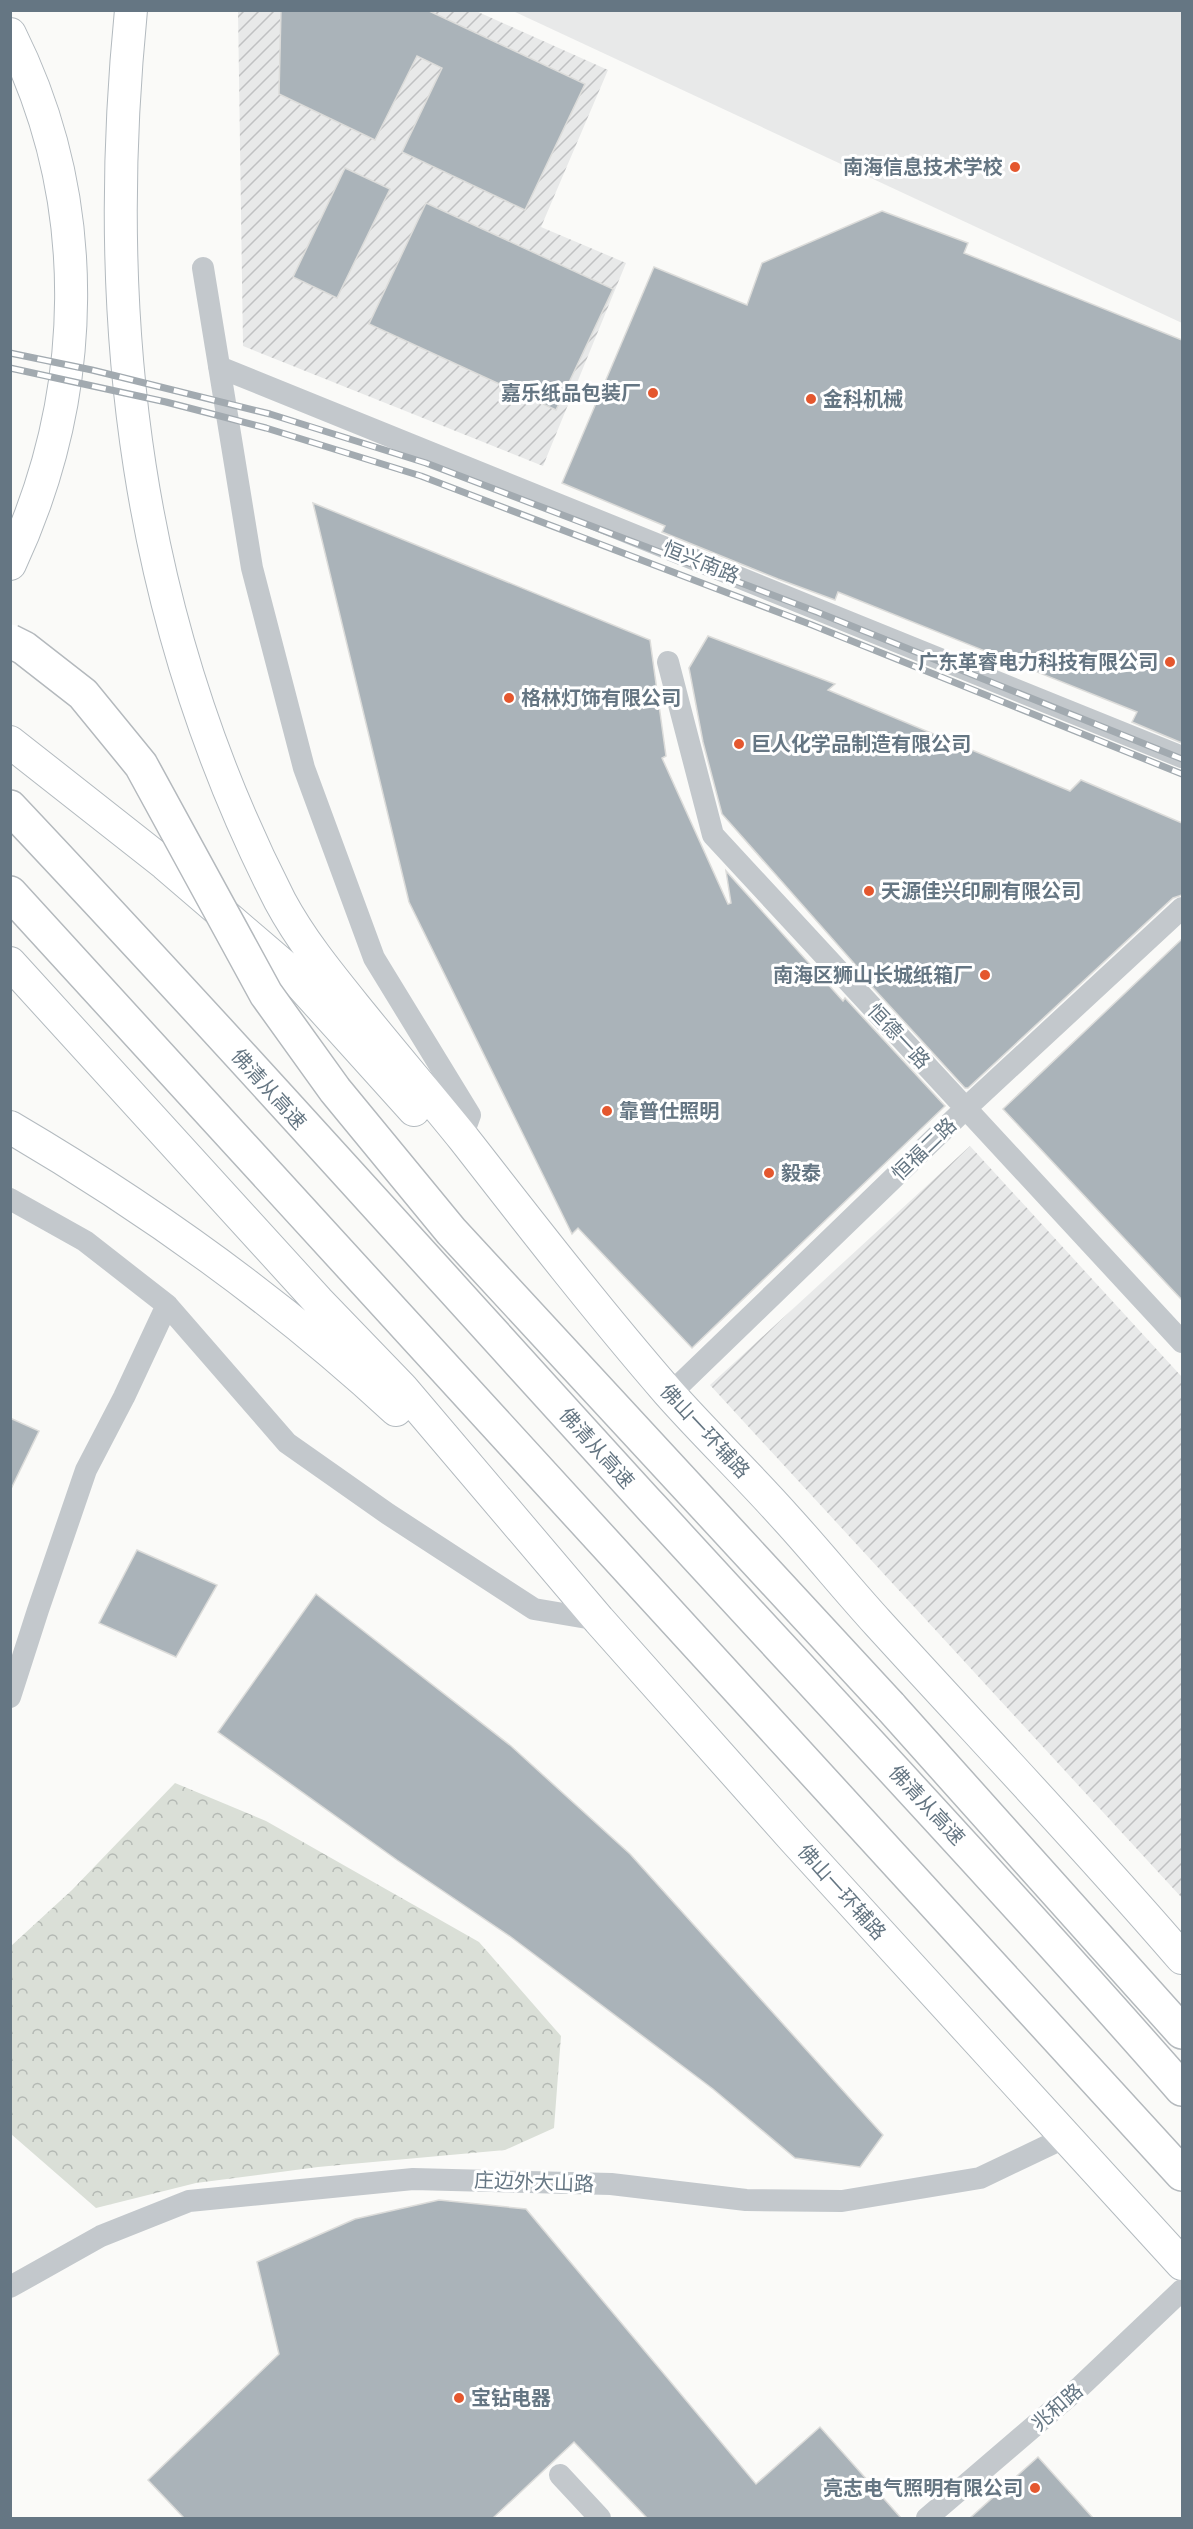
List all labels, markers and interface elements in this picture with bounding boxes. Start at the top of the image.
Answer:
place label: 南海信息技术学校 [843,155,1003,179]
marker: 南海信息技术学校 [1008,160,1022,174]
place label: 嘉乐纸品包装厂 [501,381,641,405]
marker: 嘉乐纸品包装厂 [646,386,660,400]
place label: 金科机械 [823,387,903,411]
marker: 金科机械 [804,392,818,406]
street label: 恒兴南路 [659,536,743,588]
place label: 广东革睿电力科技有限公司 [918,650,1158,674]
marker: 广东革睿电力科技有限公司 [1163,655,1177,669]
place label: 格林灯饰有限公司 [521,686,681,710]
marker: 格林灯饰有限公司 [502,691,516,705]
place label: 巨人化学品制造有限公司 [751,732,971,756]
marker: 巨人化学品制造有限公司 [732,737,746,751]
place label: 天源佳兴印刷有限公司 [881,879,1081,903]
marker: 天源佳兴印刷有限公司 [862,884,876,898]
place label: 南海区狮山长城纸箱厂 [773,963,973,987]
marker: 南海区狮山长城纸箱厂 [978,968,992,982]
street label: 恒德一路 [863,999,935,1073]
street label: 佛清从高速 [227,1044,311,1134]
place label: 靠普仕照明 [619,1099,719,1123]
marker: 靠普仕照明 [600,1104,614,1118]
street label: 恒福二路 [887,1113,961,1185]
place label: 毅泰 [781,1161,821,1185]
marker: 毅泰 [762,1166,776,1180]
street label: 佛山一环辅路 [655,1379,755,1483]
street label: 佛清从高速 [555,1403,639,1493]
street label: 佛清从高速 [884,1760,970,1850]
street label: 佛山一环辅路 [793,1839,891,1945]
street label: 庄边外大山路 [474,2168,594,2196]
street label: 兆和路 [1026,2378,1088,2436]
place label: 宝钻电器 [471,2386,551,2410]
marker: 宝钻电器 [452,2391,466,2405]
place label: 亮志电气照明有限公司 [823,2476,1023,2500]
marker: 亮志电气照明有限公司 [1028,2481,1042,2495]

